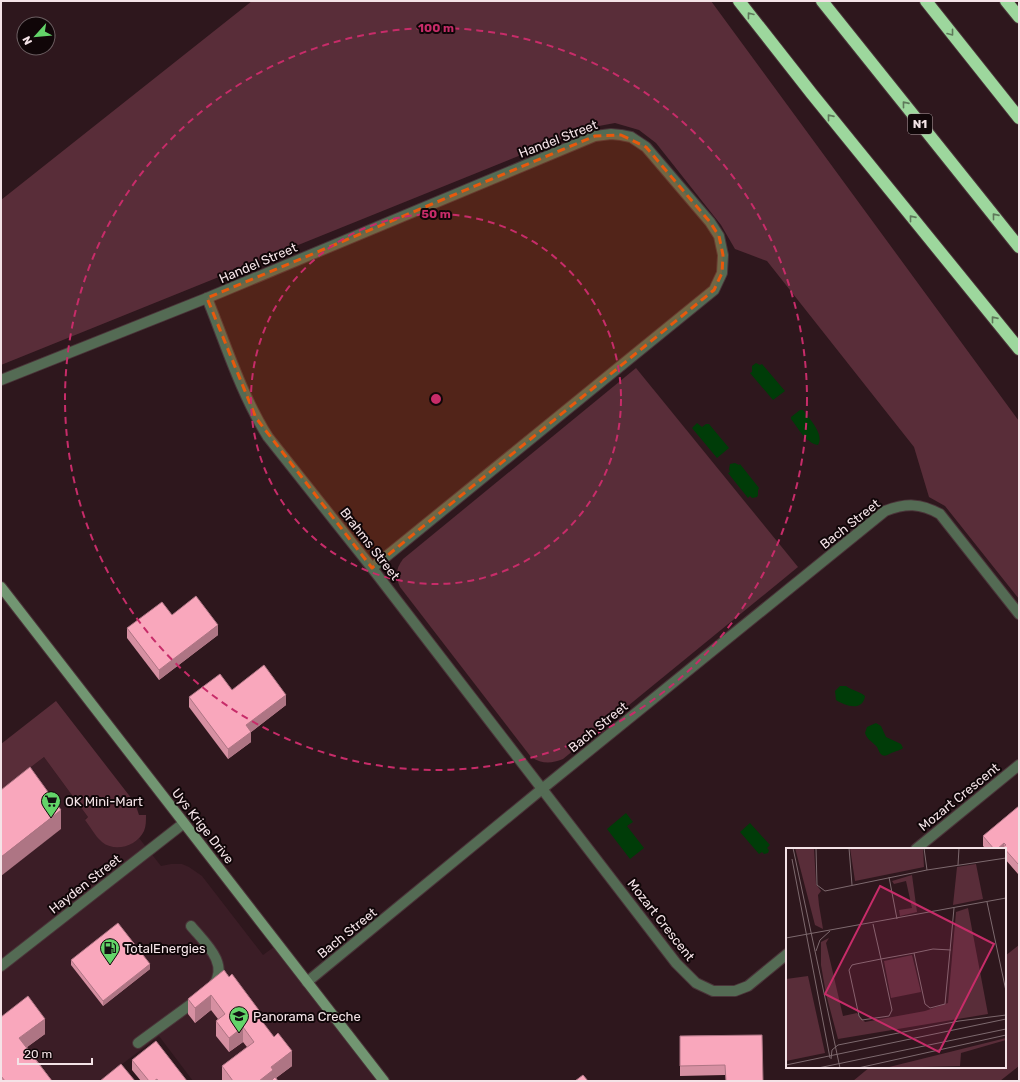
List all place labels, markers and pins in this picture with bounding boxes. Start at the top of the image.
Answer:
centre of rings [429,392,443,406]
supermarket icon: OK Mini-Mart [40,790,62,818]
place label: OK Mini-Mart [65,794,143,809]
fuel station icon: TotalEnergies [99,937,121,965]
place label: TotalEnergies [124,941,206,957]
school or university icon: Panorama Creche [228,1005,250,1033]
place label: Panorama Creche [253,1009,361,1024]

